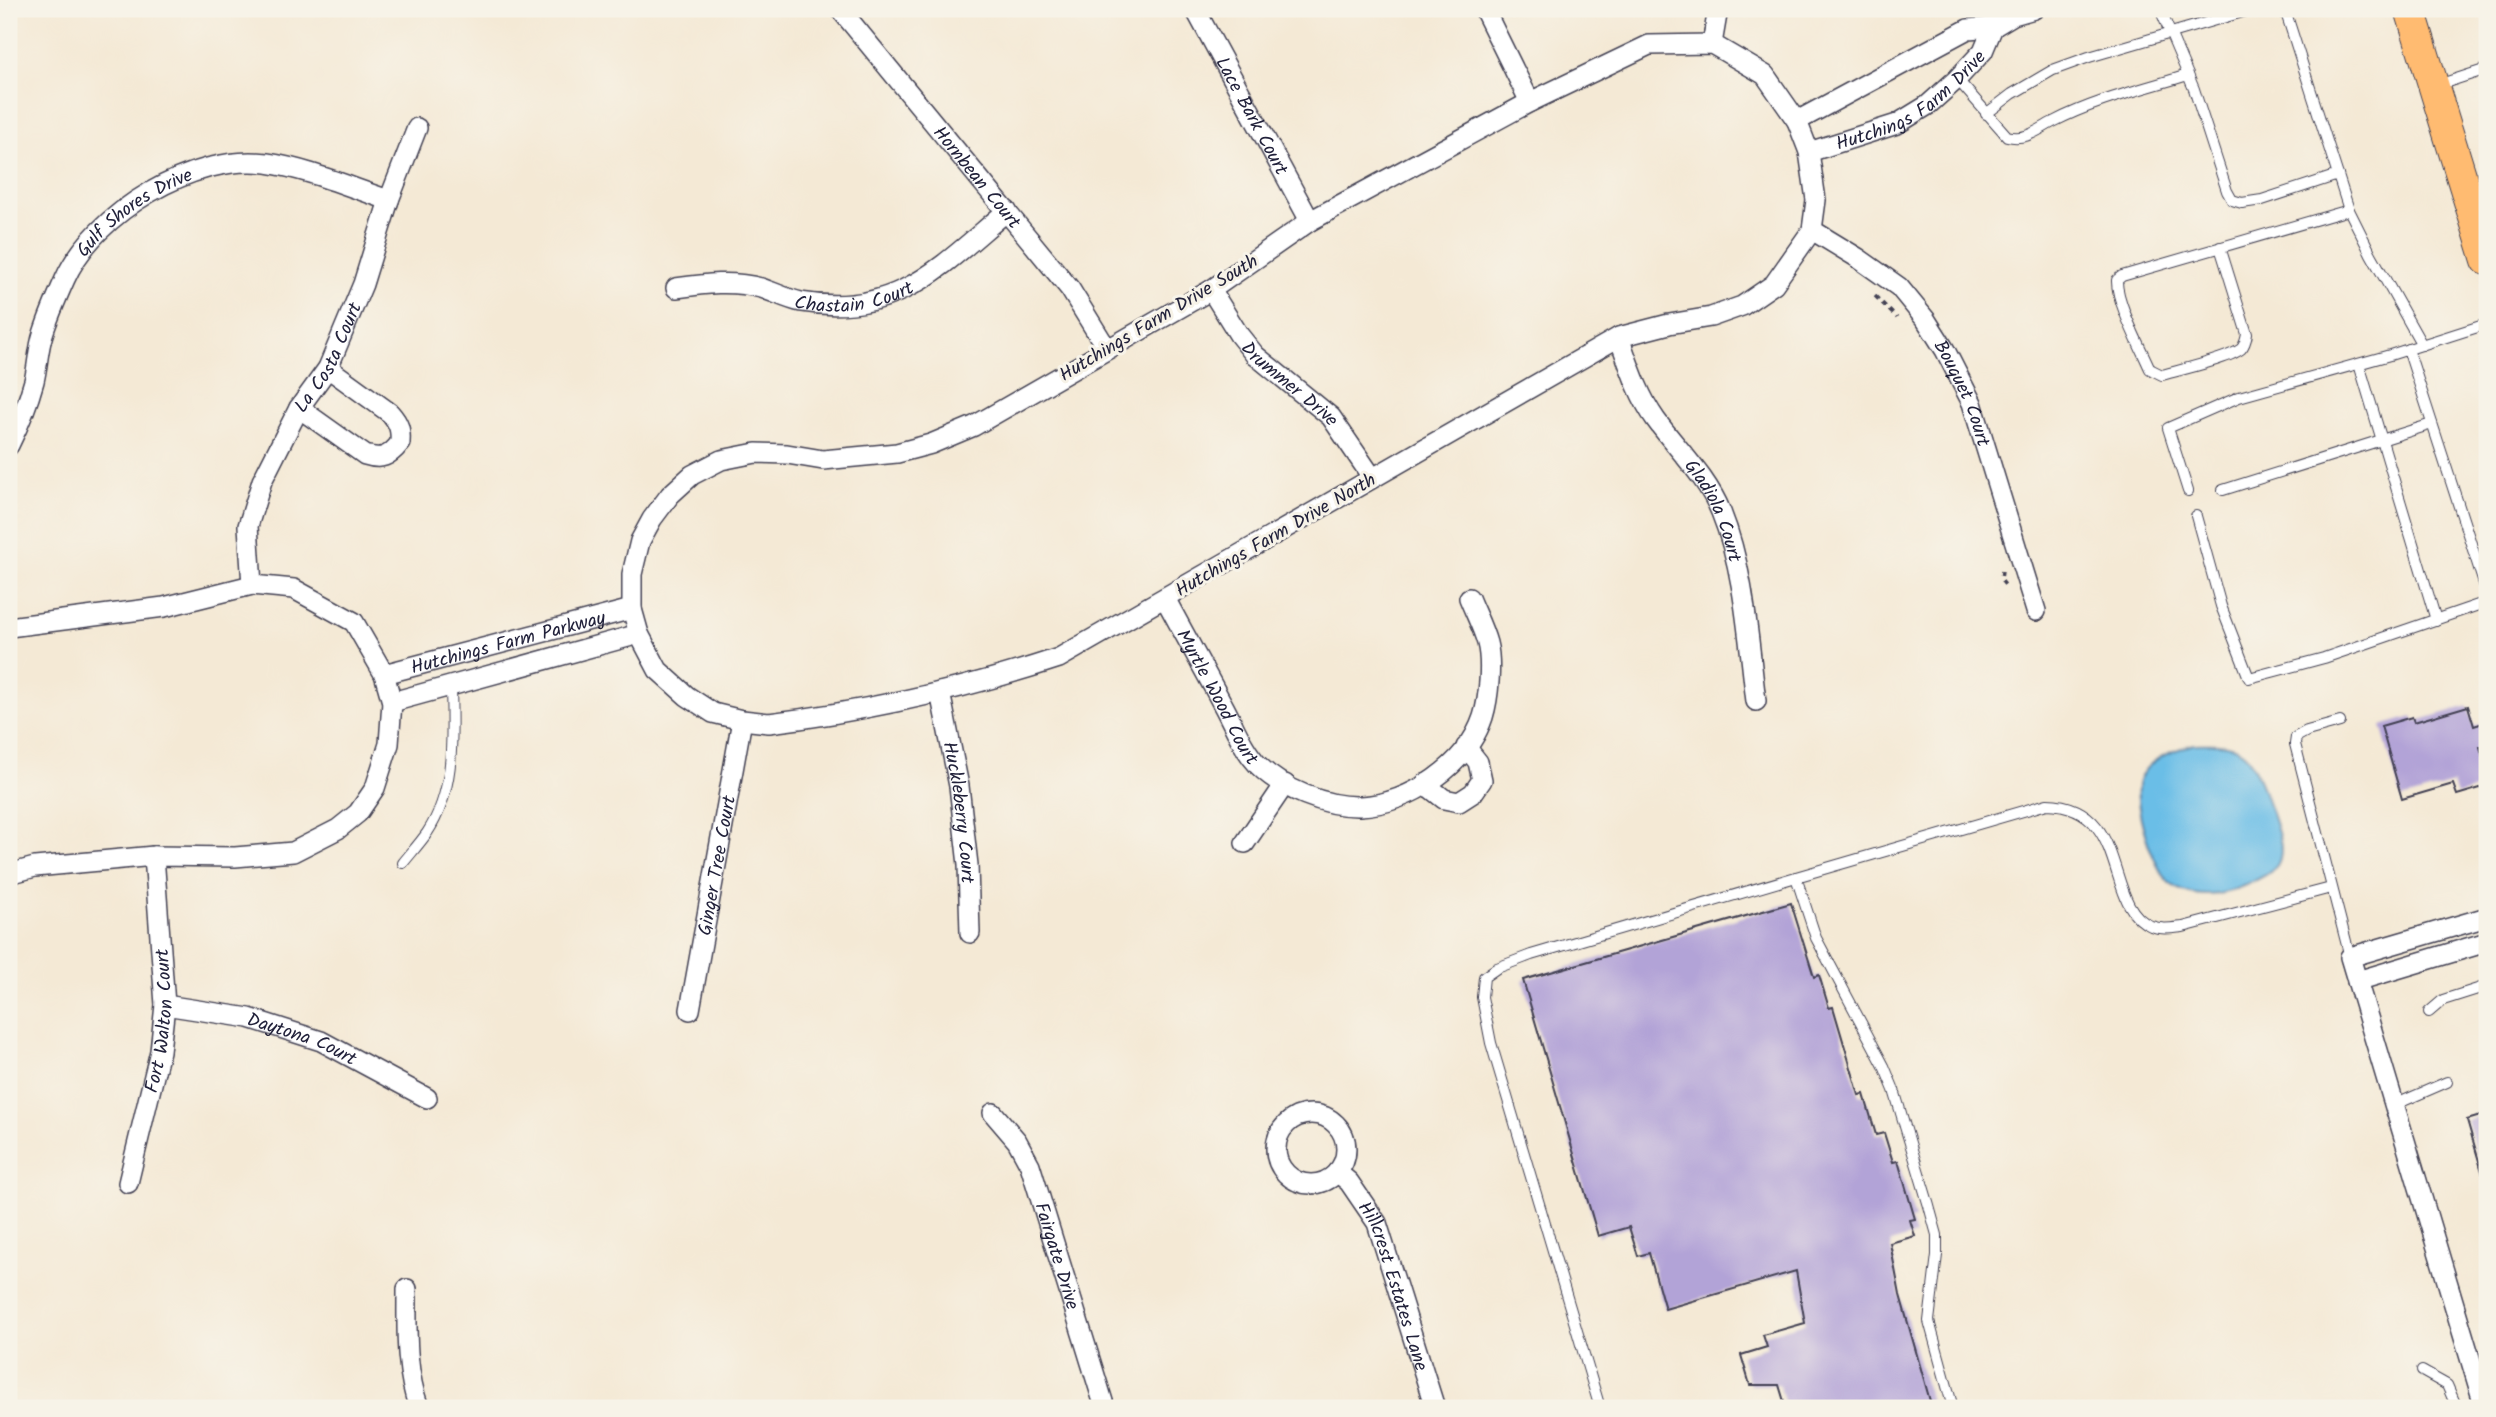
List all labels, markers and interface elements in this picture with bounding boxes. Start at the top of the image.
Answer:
street label: Hutchings Farm Drive [1832,44,1994,160]
street label: Lace Bark Court [1207,52,1296,181]
street label: Hornbean Court [925,120,1028,237]
street label: Gulf Shores Drive [69,161,198,264]
street label: Hutchings Farm Drive South [1054,247,1264,390]
street label: Chastain Court [791,274,920,322]
street label: La Costa Court [287,297,371,420]
street label: Bouquet Court [1925,334,1998,451]
street label: Drummer Drive [1233,335,1346,433]
street label: Gladiola Court [1676,453,1749,566]
street label: Hutchings Farm Drive North [1170,466,1382,606]
street label: Hutchings Farm Parkway [408,603,610,683]
street label: Myrtle Wood Court [1168,624,1266,773]
street label: Huckleberry Court [933,739,982,884]
street label: Ginger Tree Court [691,793,745,938]
street label: Fort Walton Court [137,947,182,1096]
street label: Daytona Court [243,1005,362,1075]
street label: Hillcrest Estates Lane [1349,1196,1436,1375]
street label: Fairgate Drive [1025,1199,1087,1314]

